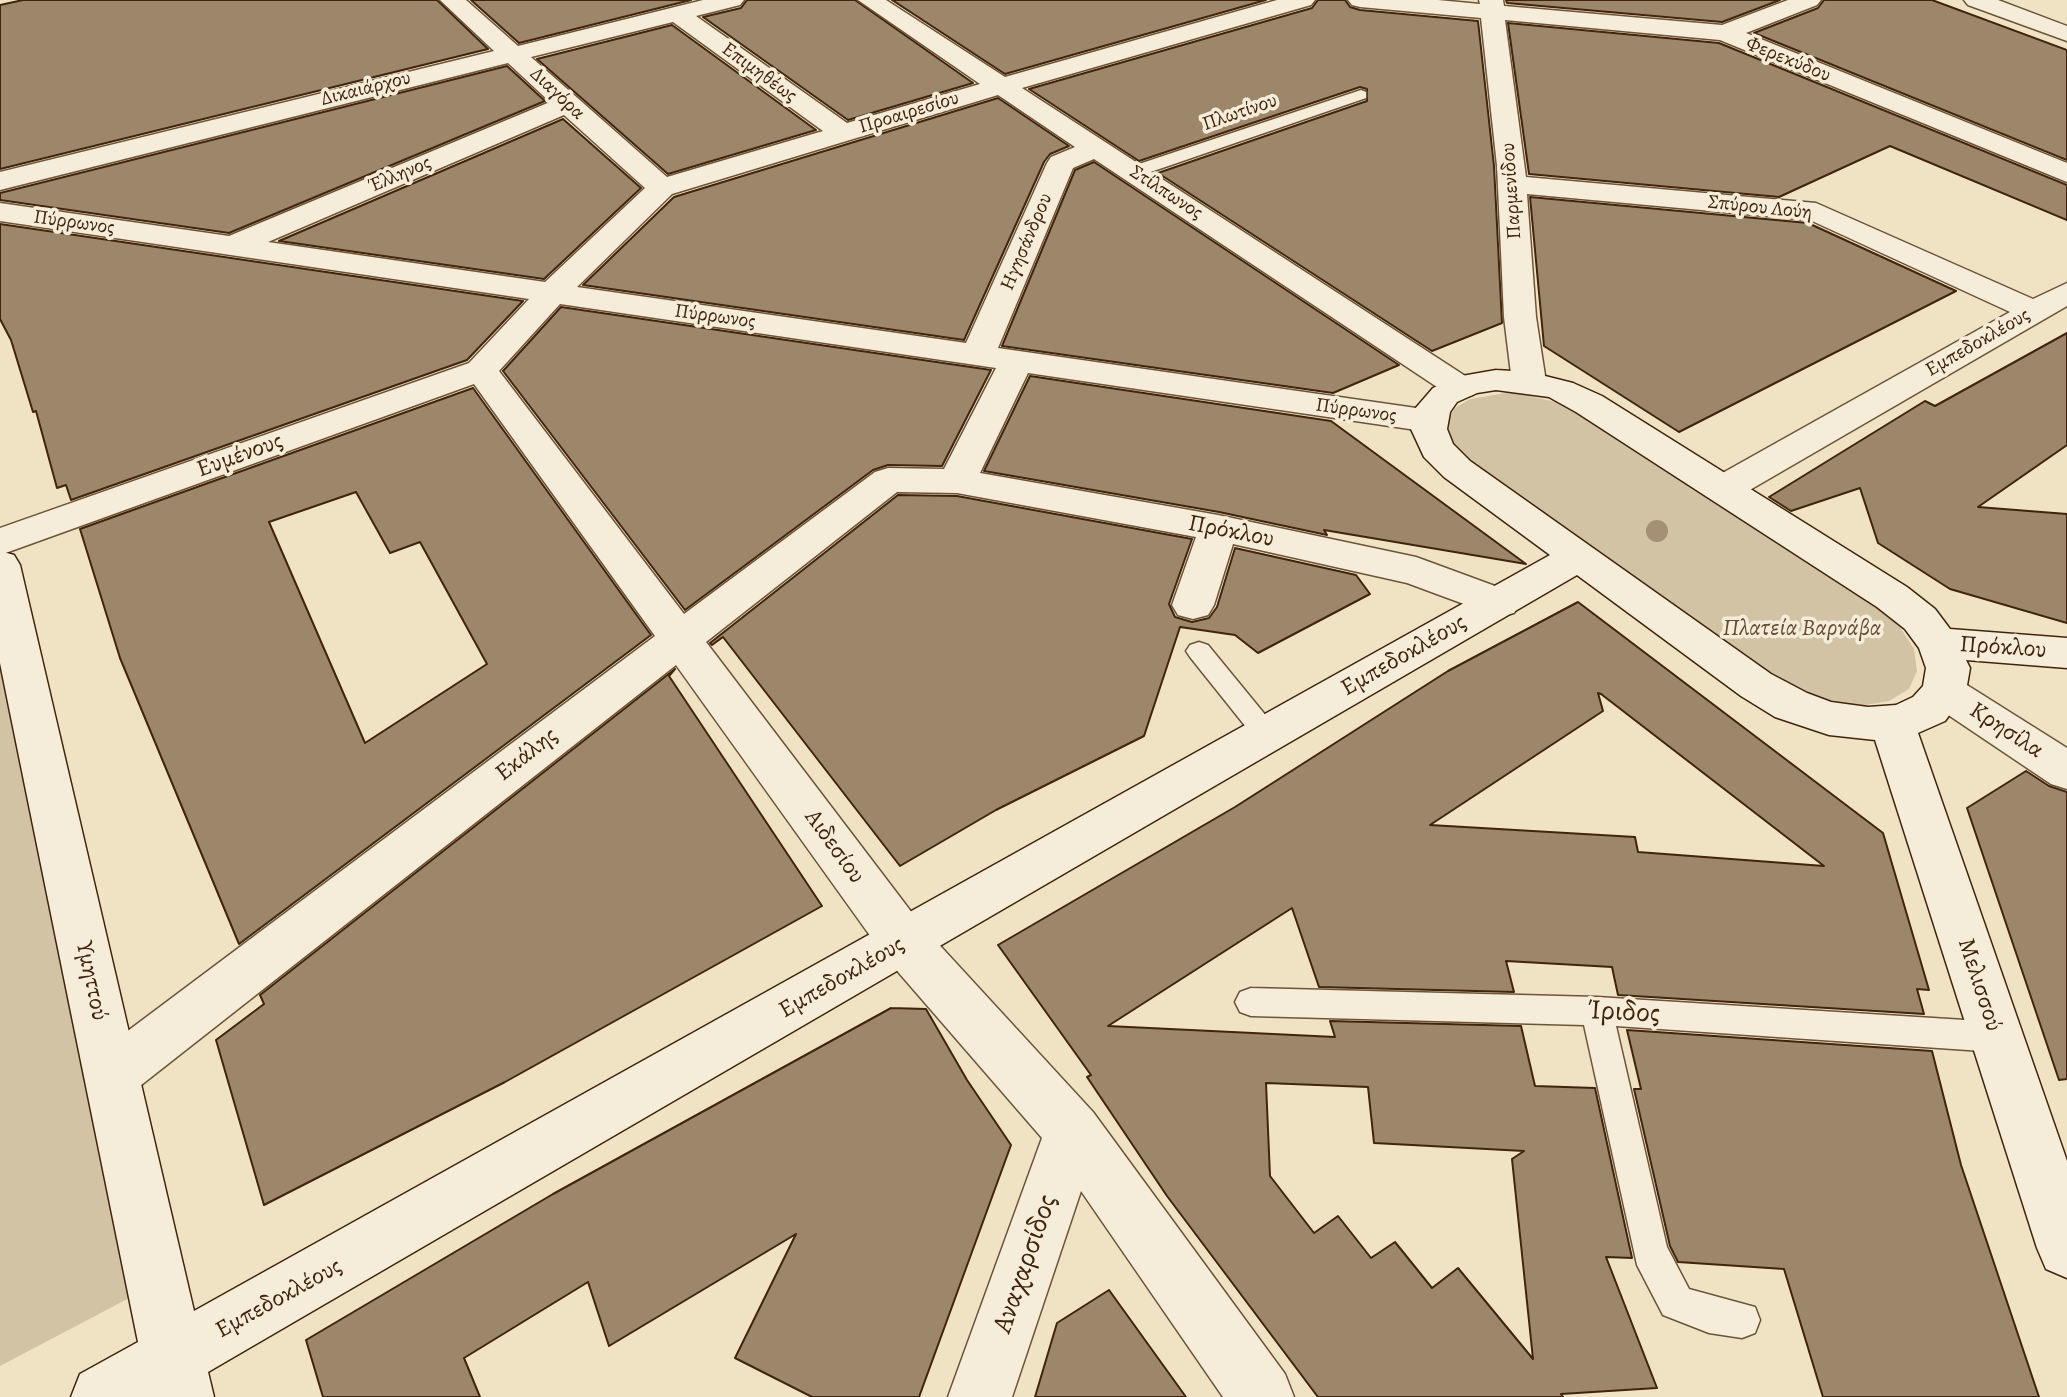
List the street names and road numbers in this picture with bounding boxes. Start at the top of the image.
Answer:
street label: Φερεκύδου [1742,32,1834,88]
street label: Επιμηθέως [717,38,801,108]
street label: Διαγόρα [524,63,590,125]
street label: Δικαιάρχου [319,66,413,112]
street label: Προαιρεσίου [856,86,962,140]
street label: Πλωτίνου [1200,89,1280,137]
street label: Παρμενίδου [1497,142,1527,240]
street label: Έλληνος [365,151,435,199]
street label: Στίλπωνος [1125,161,1207,225]
street label: Ηγησάνδρου [996,190,1058,294]
street label: Σπύρου Λούη [1707,191,1813,225]
street label: Πύρρωνος [32,205,116,241]
street label: Πύρρωνος [673,299,757,335]
street label: Εμπεδοκλέους [1921,303,2035,383]
street label: Πύρρωνος [1314,393,1398,429]
street label: Ευμένους [193,427,287,485]
street label: Πρόκλου [1186,510,1276,554]
street label: Εμπεδοκλέους [1336,609,1472,703]
street label: Πρόκλου [1959,631,2047,665]
street label: Κρησίλα [1964,696,2048,766]
street label: Εκάλης [490,722,564,788]
street label: Αιδεσίου [798,804,870,890]
street label: Εμπεδοκλέους [774,931,910,1025]
street label: Μελισσού [1950,935,2008,1035]
street label: Υμηττού [69,939,113,1023]
street label: Ίριδος [1587,994,1661,1032]
street label: Αναχαρσίδος [987,1190,1065,1338]
street label: Εμπεδοκλέους [211,1252,347,1346]

